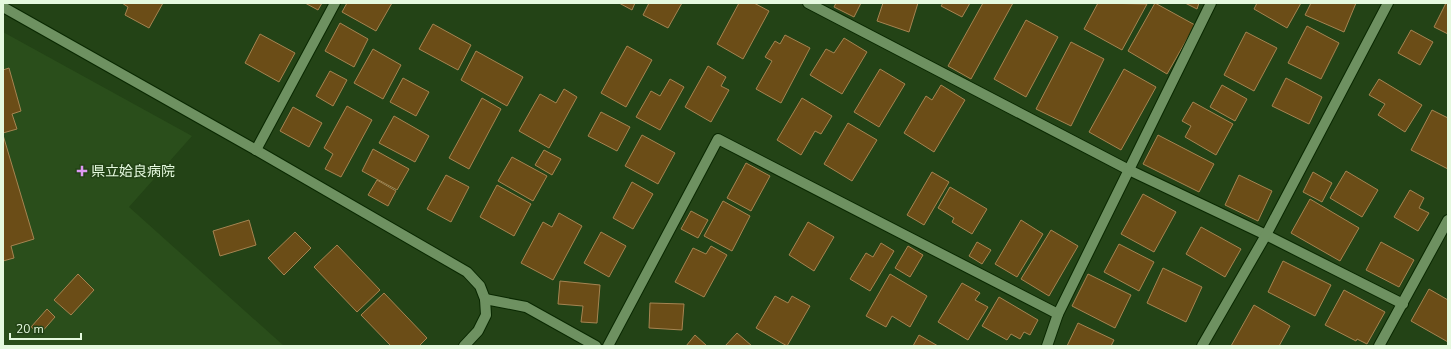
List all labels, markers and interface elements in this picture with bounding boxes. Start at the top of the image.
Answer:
place label: 県立姶良病院 [91,162,175,181]
marker: 県立姶良病院 [76,165,88,177]
scale bar [10,315,81,341]
text: 20 m [16,321,44,337]

